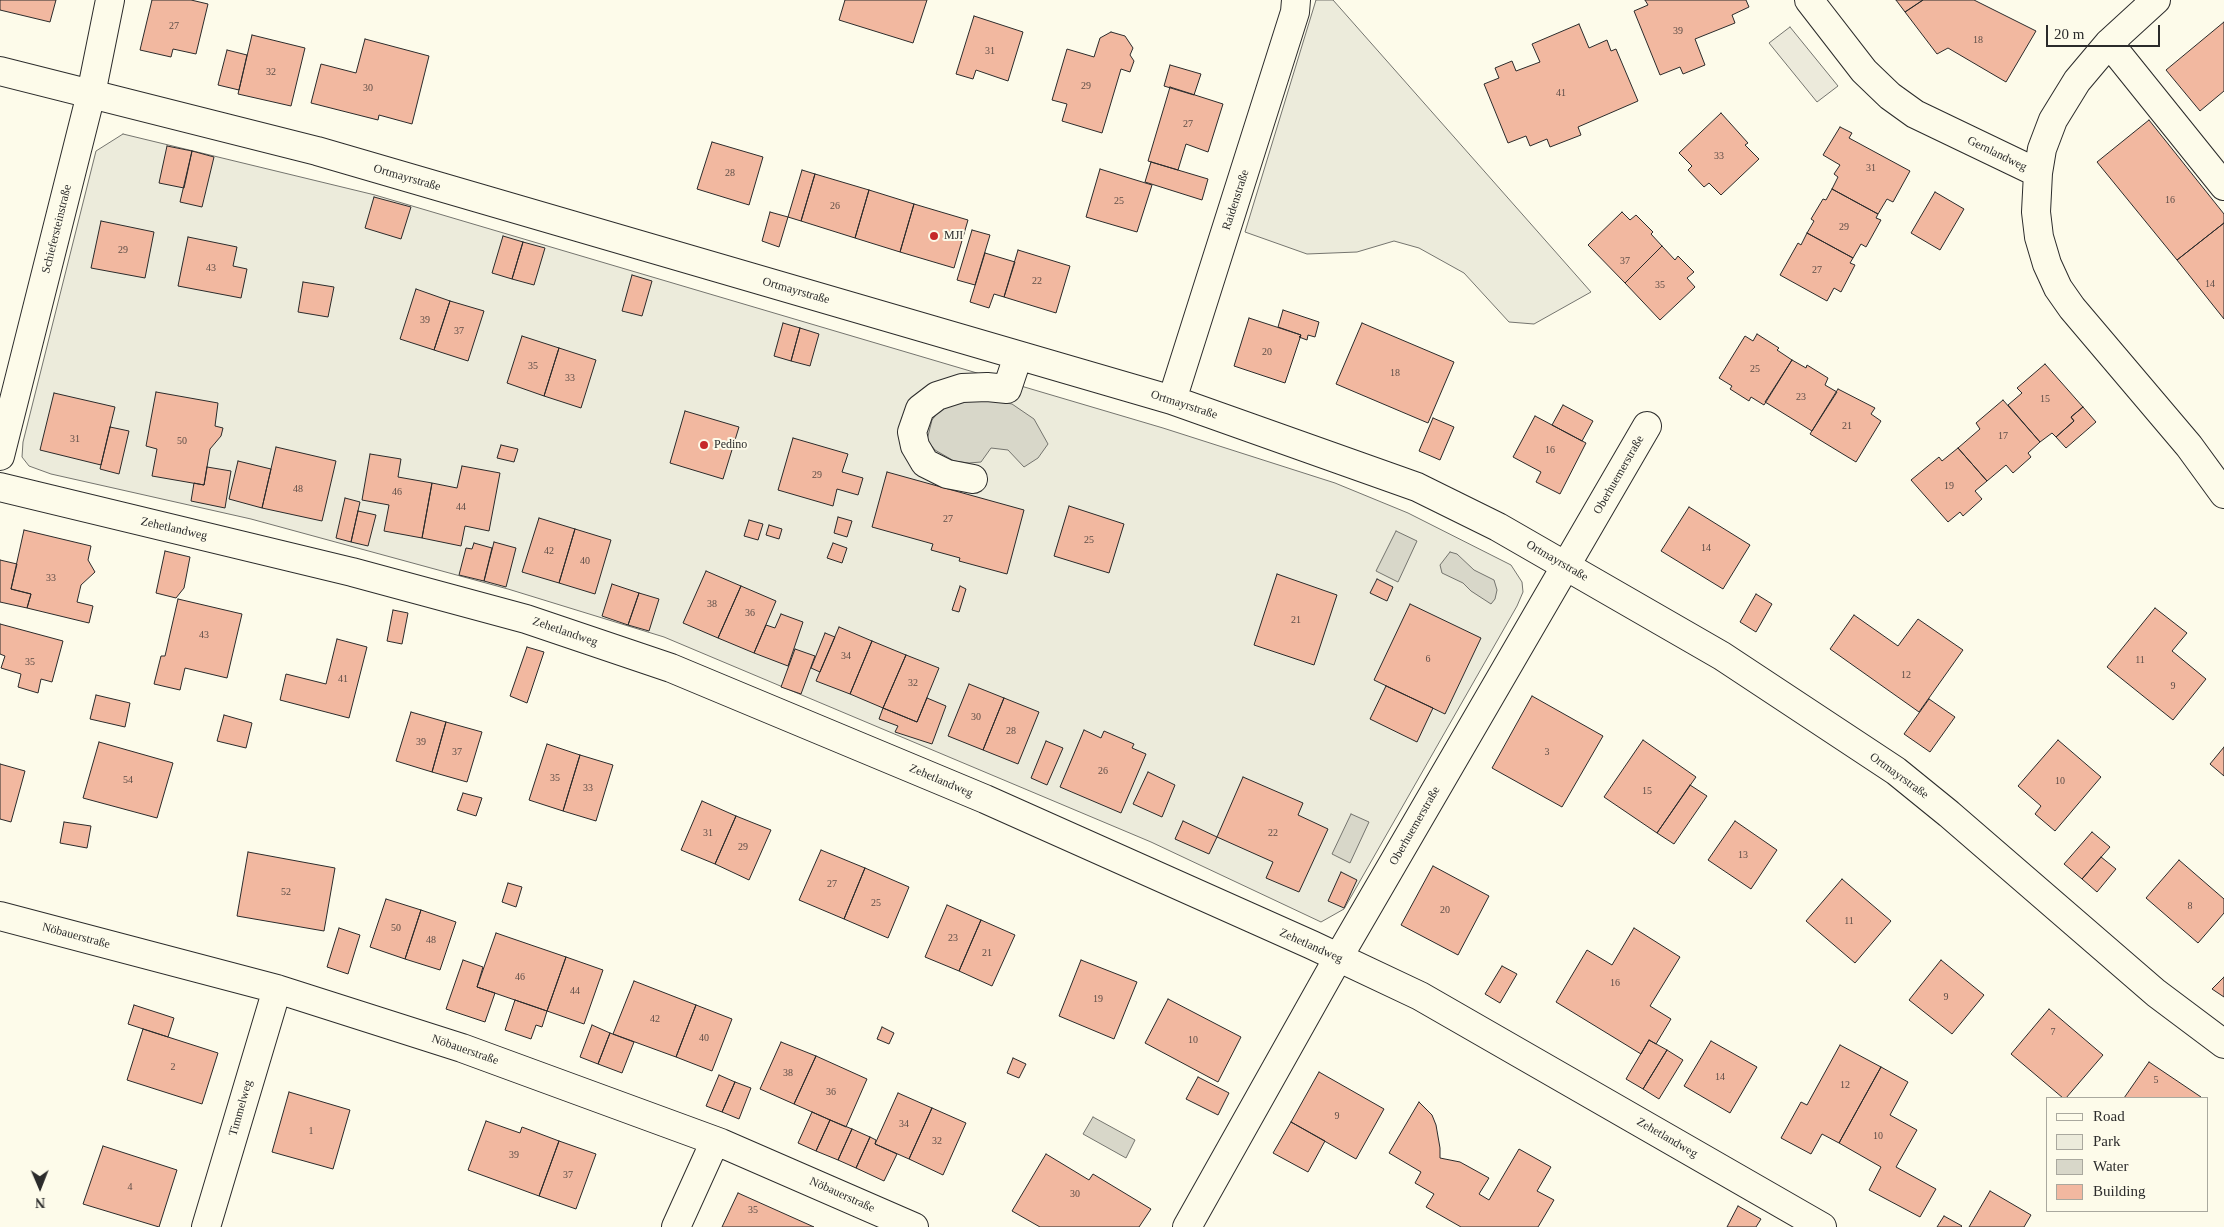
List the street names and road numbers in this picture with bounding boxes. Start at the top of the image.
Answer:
street label: Gernlandweg [1965,133,2029,175]
street label: Ortmayrstraße [372,162,442,194]
street label: Raidenstraße [1219,168,1253,232]
street label: Schiefersteinstraße [39,183,75,275]
street label: Ortmayrstraße [761,275,831,307]
street label: Ortmayrstraße [1149,387,1219,423]
street label: Oberhuemerstraße [1591,433,1647,517]
street label: Zehetlandweg [139,514,209,544]
street label: Ortmayrstraße [1523,537,1591,585]
street label: Zehetlandweg [531,614,599,650]
street label: Ortmayrstraße [1867,750,1931,802]
street label: Zehetlandweg [907,761,975,801]
street label: Oberhuemerstraße [1387,784,1443,868]
street label: Nöbauerstraße [40,920,112,952]
street label: Zehetlandweg [1277,926,1345,966]
street label: Nöbauerstraße [430,1032,500,1068]
street label: Timmelweg [226,1078,256,1138]
street label: Zehetlandweg [1634,1115,1700,1161]
street label: Nöbauerstraße [807,1174,877,1216]

